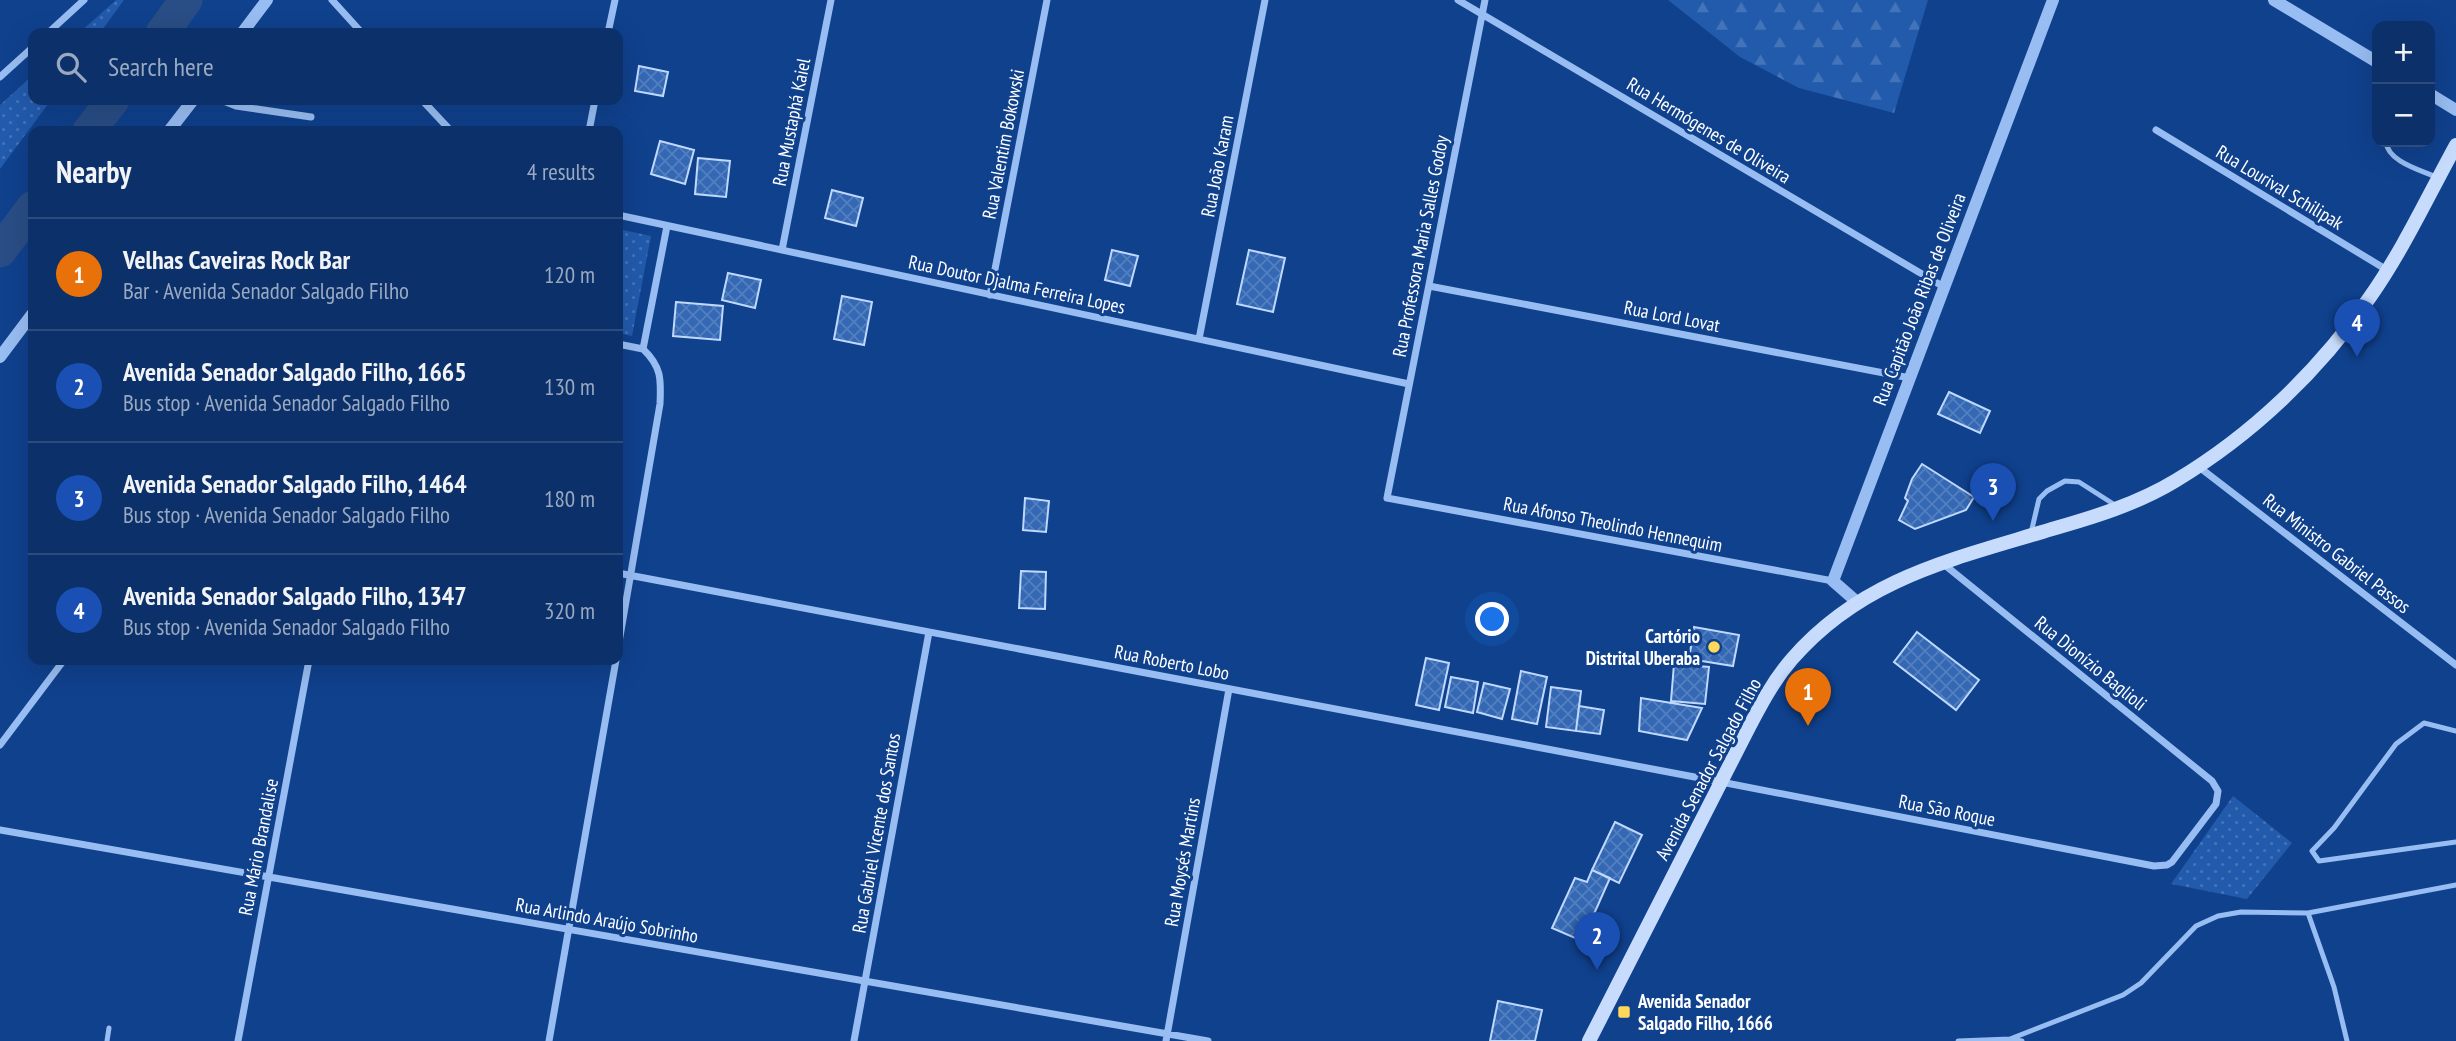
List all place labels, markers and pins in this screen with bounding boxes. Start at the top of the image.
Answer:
pin: 4 [2334,299,2380,357]
pin: 3 [1970,463,2016,521]
place label: Cartório Distrital Uberaba [1586,624,1700,670]
marker: Cartório Distrital Uberaba [1706,639,1722,655]
pin: 1 [1785,668,1831,726]
pin: 2 [1574,912,1620,970]
place label: Avenida Senador Salgado Filho, 1666 [1637,989,1773,1035]
marker: Avenida Senador Salgado Filho, 1666 [1616,1004,1632,1020]

